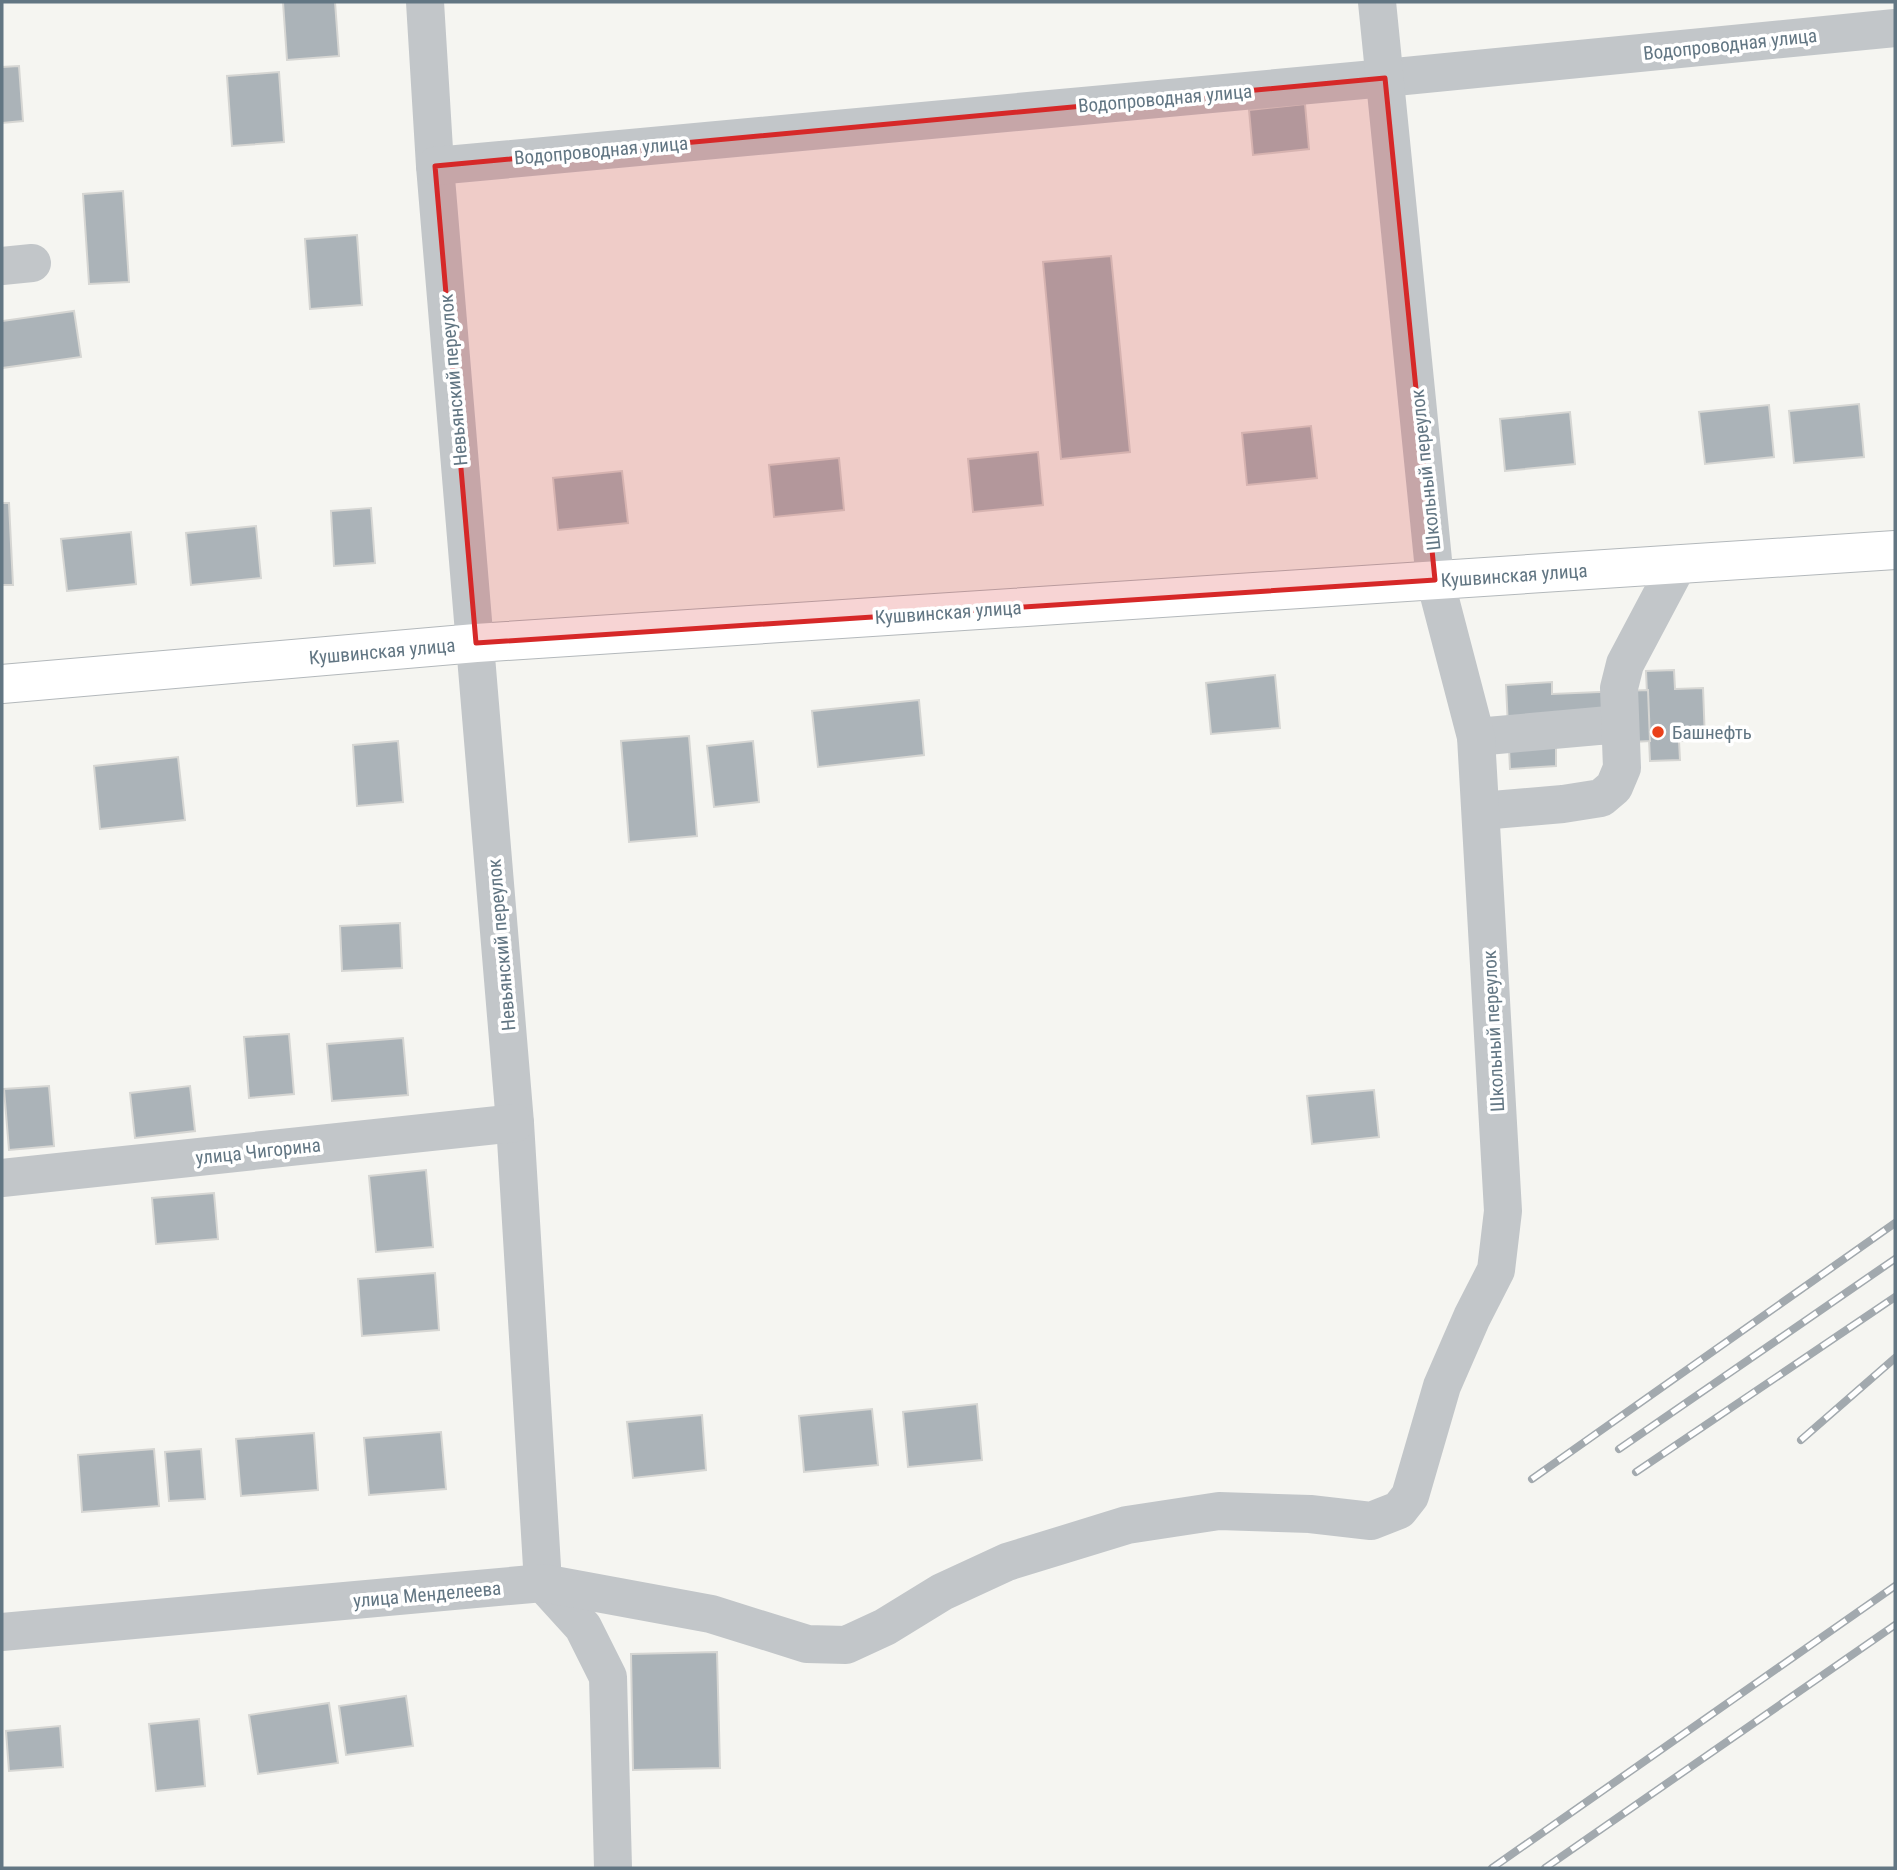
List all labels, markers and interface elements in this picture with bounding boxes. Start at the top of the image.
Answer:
street label: Водопроводная улица [1642,24,1818,65]
street label: Водопроводная улица [1077,79,1253,118]
street label: Водопроводная улица [513,131,689,170]
street label: Невьянский переулок [435,293,472,467]
street label: Школьный переулок [1406,388,1445,552]
street label: Кушвинская улица [1440,559,1588,592]
street label: Кушвинская улица [874,596,1022,629]
street label: Кушвинская улица [308,634,456,669]
place label: Башнефть [1672,721,1752,744]
marker: Башнефть [1650,724,1666,740]
street label: Невьянский переулок [483,858,520,1032]
street label: Школьный переулок [1478,950,1509,1112]
street label: улица Чигорина [194,1133,322,1170]
street label: улица Менделеева [352,1577,502,1612]

